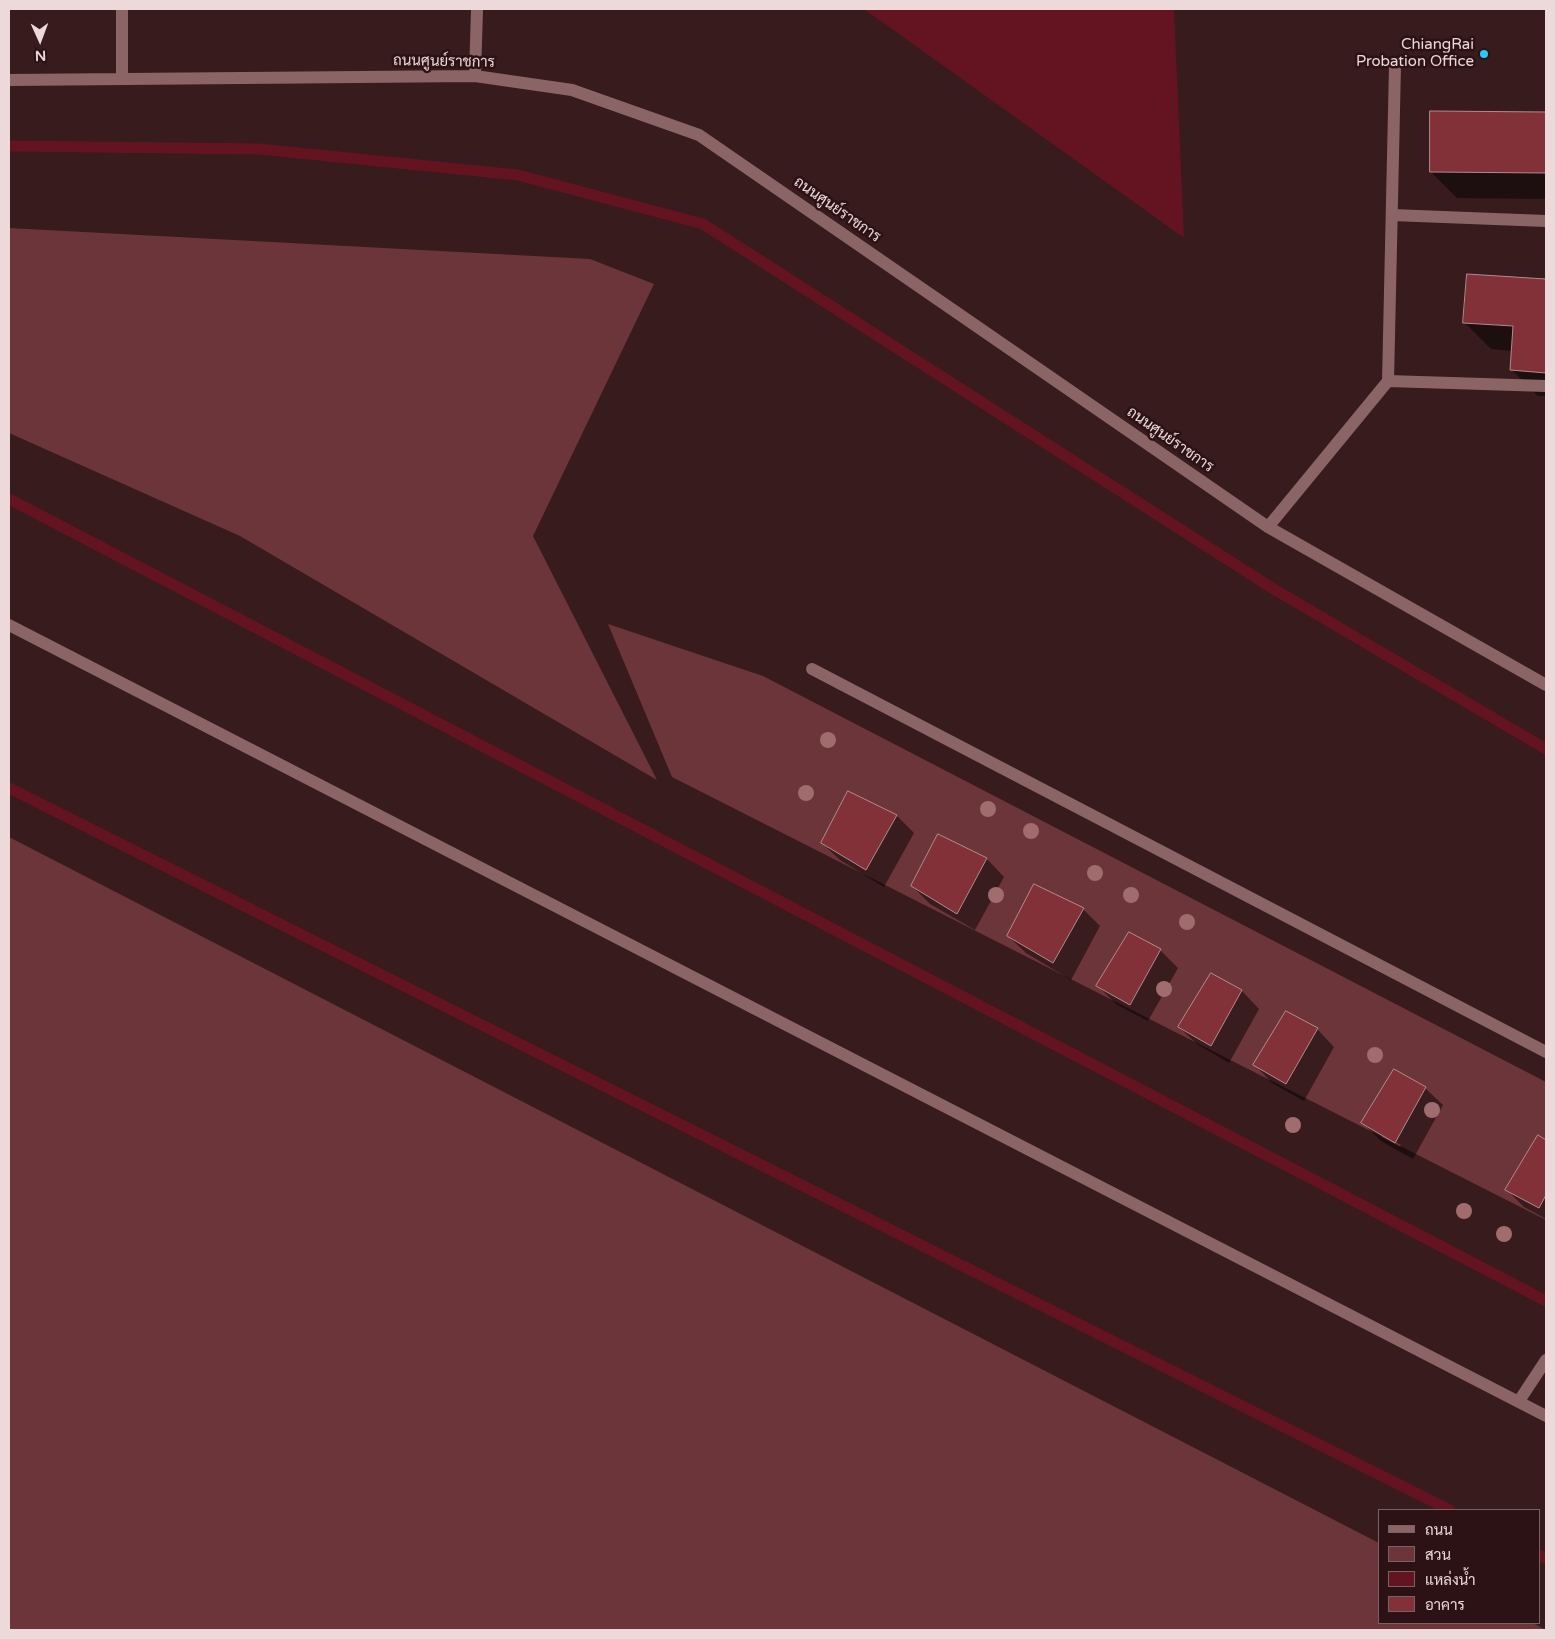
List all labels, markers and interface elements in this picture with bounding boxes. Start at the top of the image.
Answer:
north arrow [15,15,65,65]
place label: ChiangRai Probation Office [1356,36,1474,71]
text: N [35,47,46,64]
marker: ChiangRai Probation Office [1478,48,1490,60]
street label: ถนนศูนย์ราชการ [393,52,495,72]
street label: ถนนศูนย์ราชการ [790,173,884,247]
street label: ถนนศูนย์ราชการ [1123,403,1217,477]
legend [1378,1509,1540,1624]
text: ถนน [1425,1521,1453,1539]
text: สวน [1425,1546,1451,1564]
text: แหล่งน้ำ [1425,1571,1476,1589]
text: อาคาร [1425,1596,1465,1614]

